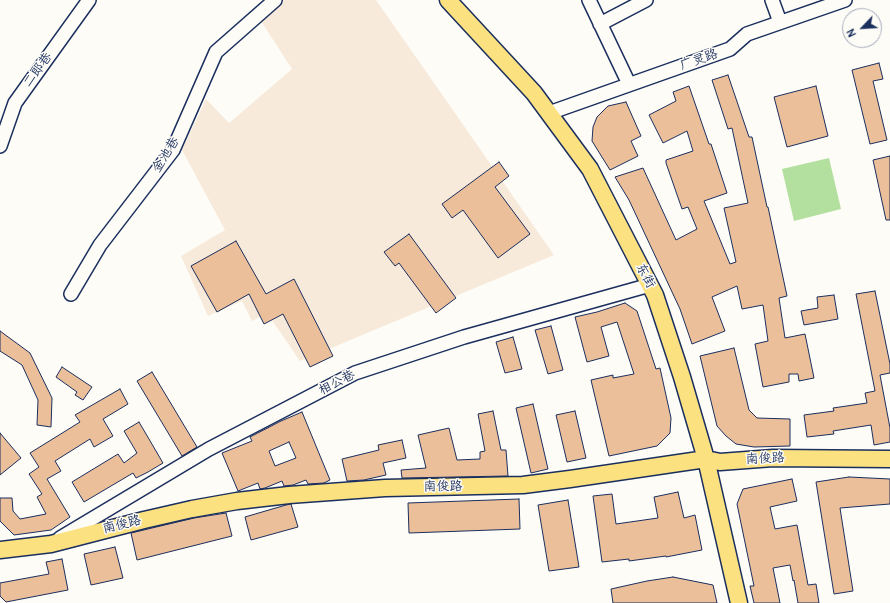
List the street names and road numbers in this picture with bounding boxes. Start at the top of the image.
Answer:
street label: 广灵路 [678,46,720,74]
street label: 二郎巷 [20,50,56,90]
street label: 金池巷 [149,134,183,176]
street label: 东街 [632,261,658,291]
street label: 相公巷 [316,367,358,399]
street label: 南俊路 [745,450,785,468]
street label: 南俊路 [423,479,463,495]
street label: 南俊路 [101,513,143,537]

